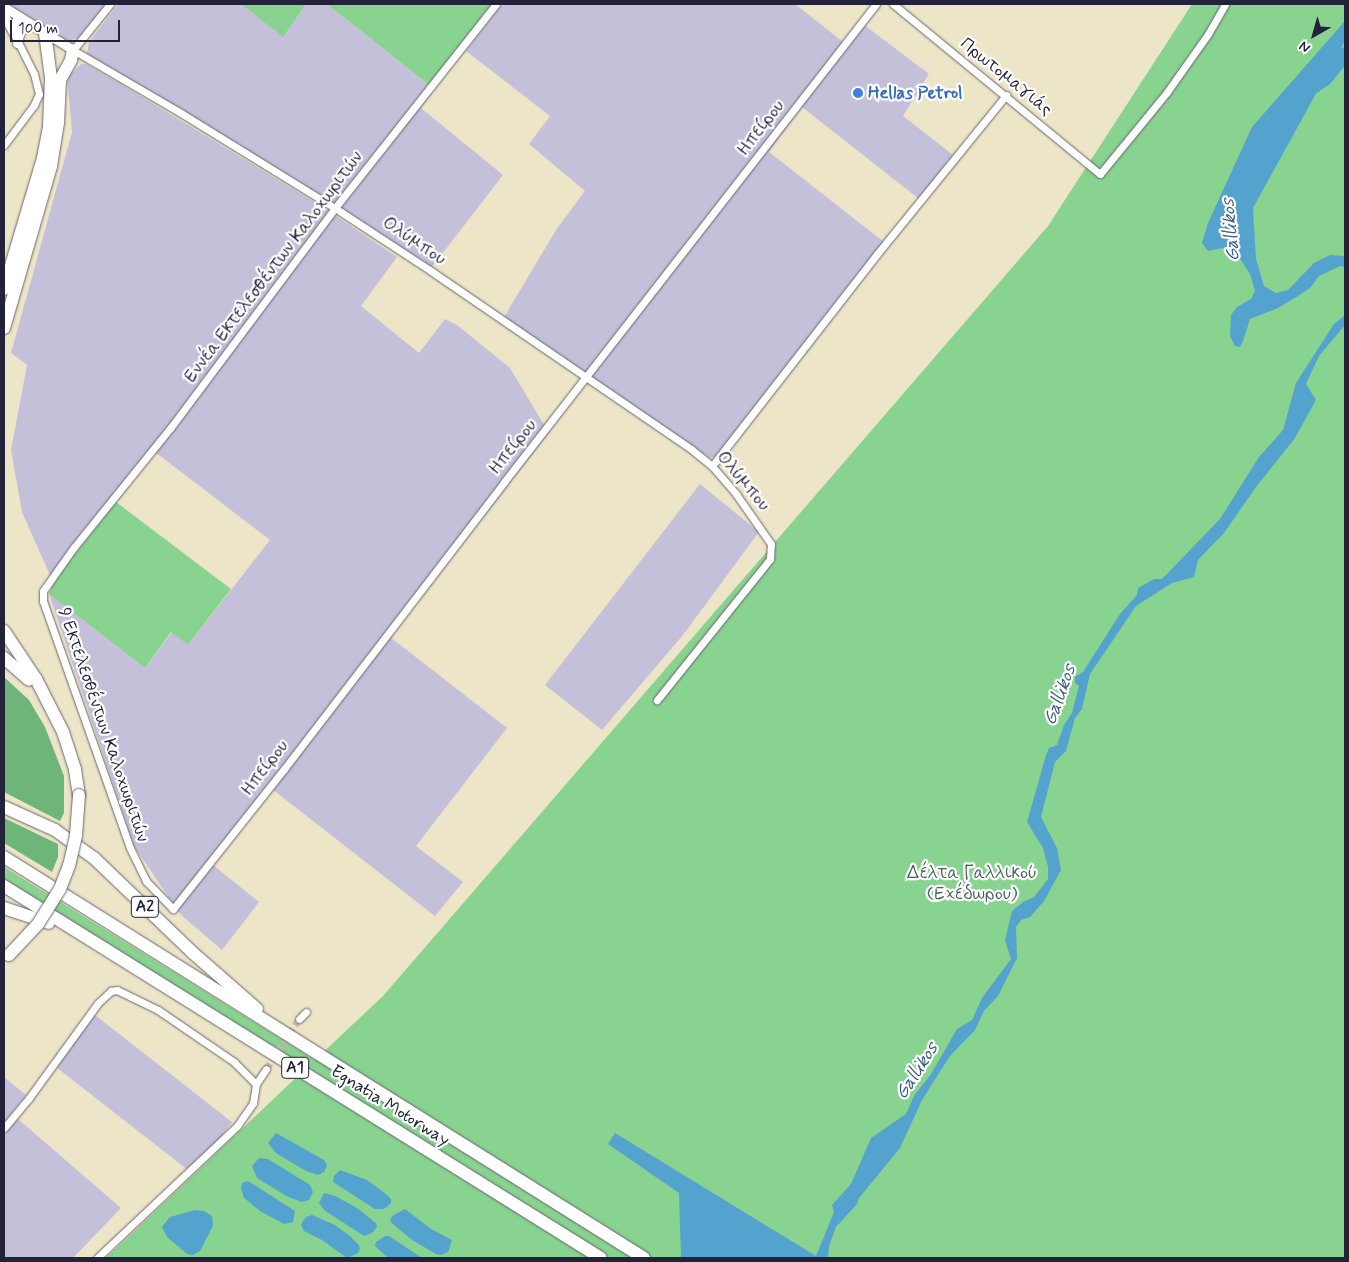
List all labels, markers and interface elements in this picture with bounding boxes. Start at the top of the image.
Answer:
scale bar [12,10,122,42]
north arrow [1289,10,1339,60]
text: 100 m [18,19,58,39]
street label: Πρωτομαγιάς [956,33,1056,121]
text: N [1296,37,1314,57]
place label: Hellas Petrol [868,82,961,104]
marker: Hellas Petrol [852,87,864,99]
street label: Ηπείρου [733,96,789,160]
street label: Εννέα Εκτελεσθέντων Καλοχωριτών [180,147,368,387]
water label: Gallikos [1217,198,1245,262]
street label: Ολύμπου [378,212,450,270]
street label: Ηπείρου [484,415,542,479]
street label: Ολύμπου [712,447,774,515]
street label: 9 Εκτελεσθέντων Καλοχωριτών [53,605,153,845]
water label: Gallikos [1039,662,1081,728]
street label: Ηπείρου [237,736,293,800]
park label: Δέλτα Γαλλικού (Εχέδωρου) [907,863,1037,906]
road number: Α2 [130,894,160,920]
water label: Gallikos [890,1038,944,1104]
road number: Α1 [280,1054,310,1082]
street label: Egnatia Motorway [325,1060,455,1152]

